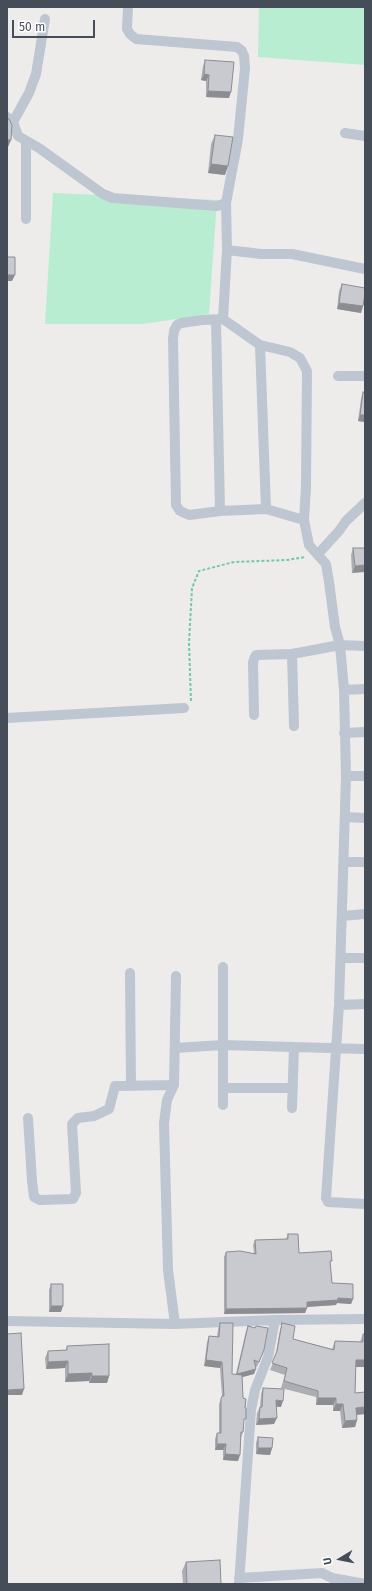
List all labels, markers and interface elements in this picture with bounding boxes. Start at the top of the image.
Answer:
scale bar [14,12,97,38]
text: 50 m [19,20,45,34]
north arrow [320,1539,360,1579]
text: U [321,1557,335,1566]

